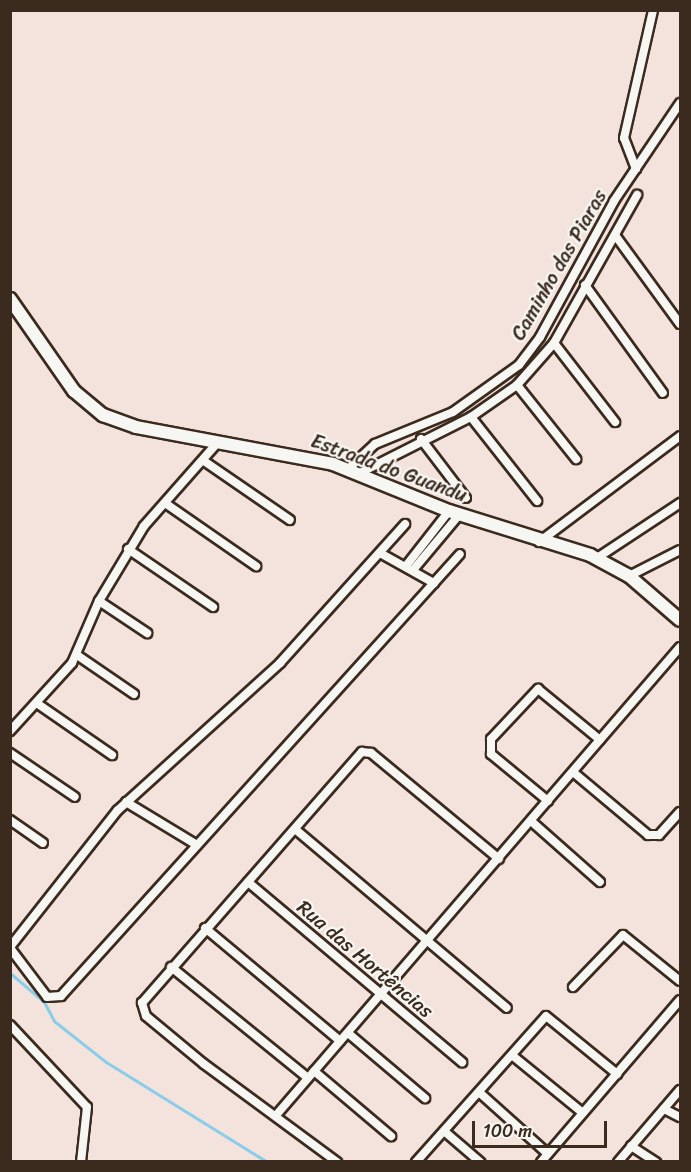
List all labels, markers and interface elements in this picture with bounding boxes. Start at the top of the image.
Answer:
street label: Caminho das Piaras [506,185,612,345]
street label: Estrada do Guandu [308,429,470,507]
street label: Rua das Hortências [292,895,438,1023]
scale bar [475,1109,610,1147]
text: 100 m [483,1115,532,1147]

